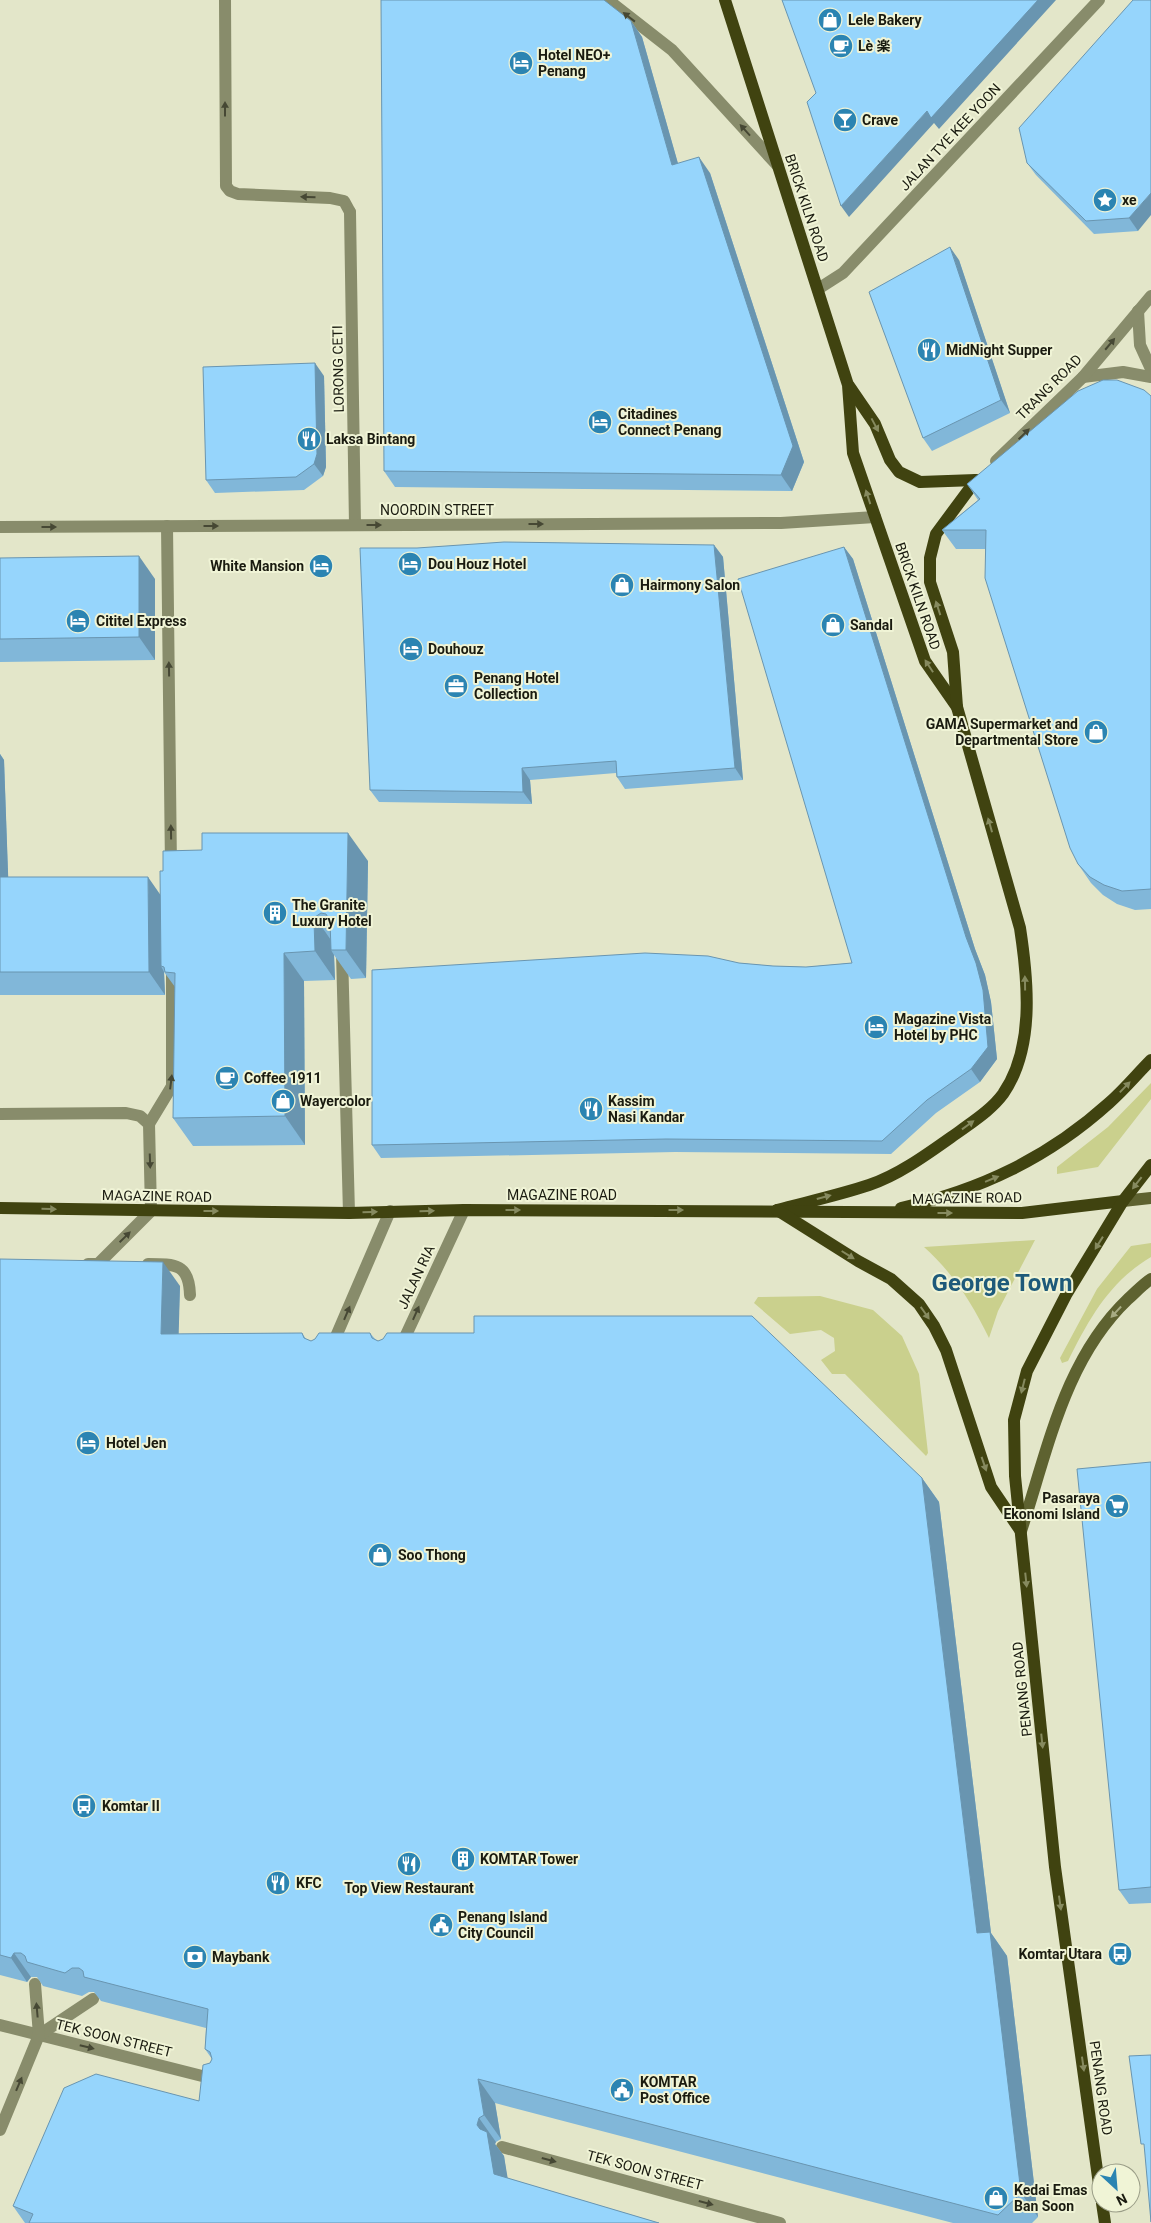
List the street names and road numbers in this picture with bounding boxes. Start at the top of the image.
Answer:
street label: JALAN TYE KEE YOON [896,80,1004,194]
street label: BRICK KILN ROAD [782,152,832,264]
street label: LORONG CETI [329,325,347,413]
street label: TRANG ROAD [1013,351,1085,423]
street label: NOORDIN STREET [380,502,495,518]
street label: BRICK KILN ROAD [892,540,944,652]
street label: MAGAZINE ROAD [102,1187,212,1205]
street label: MAGAZINE ROAD [507,1187,617,1203]
street label: MAGAZINE ROAD [912,1189,1022,1207]
street label: JALAN RIA [394,1243,438,1311]
street label: PENANG ROAD [1009,1641,1035,1737]
street label: TEK SOON STREET [54,2016,174,2060]
street label: PENANG ROAD [1086,2040,1116,2136]
street label: TEK SOON STREET [585,2147,705,2193]

